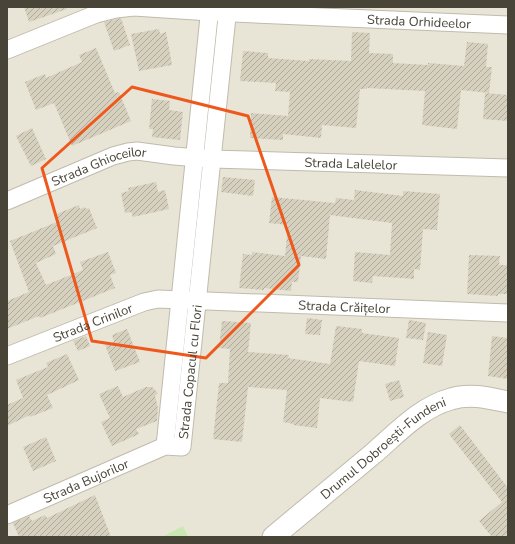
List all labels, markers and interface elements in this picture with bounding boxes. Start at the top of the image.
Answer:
street label: Strada Orhideelor [366,11,472,33]
street label: Strada Ghioceilor [49,143,148,191]
street label: Strada Lalelelor [304,154,398,175]
street label: Strada Crăițelor [298,297,391,318]
street label: Strada Crinilor [50,299,136,347]
street label: Strada Copacul cu Flori [175,304,207,440]
street label: Drumul Dobroești-Fundeni [317,393,449,504]
street label: Strada Bujorilor [41,455,132,508]

